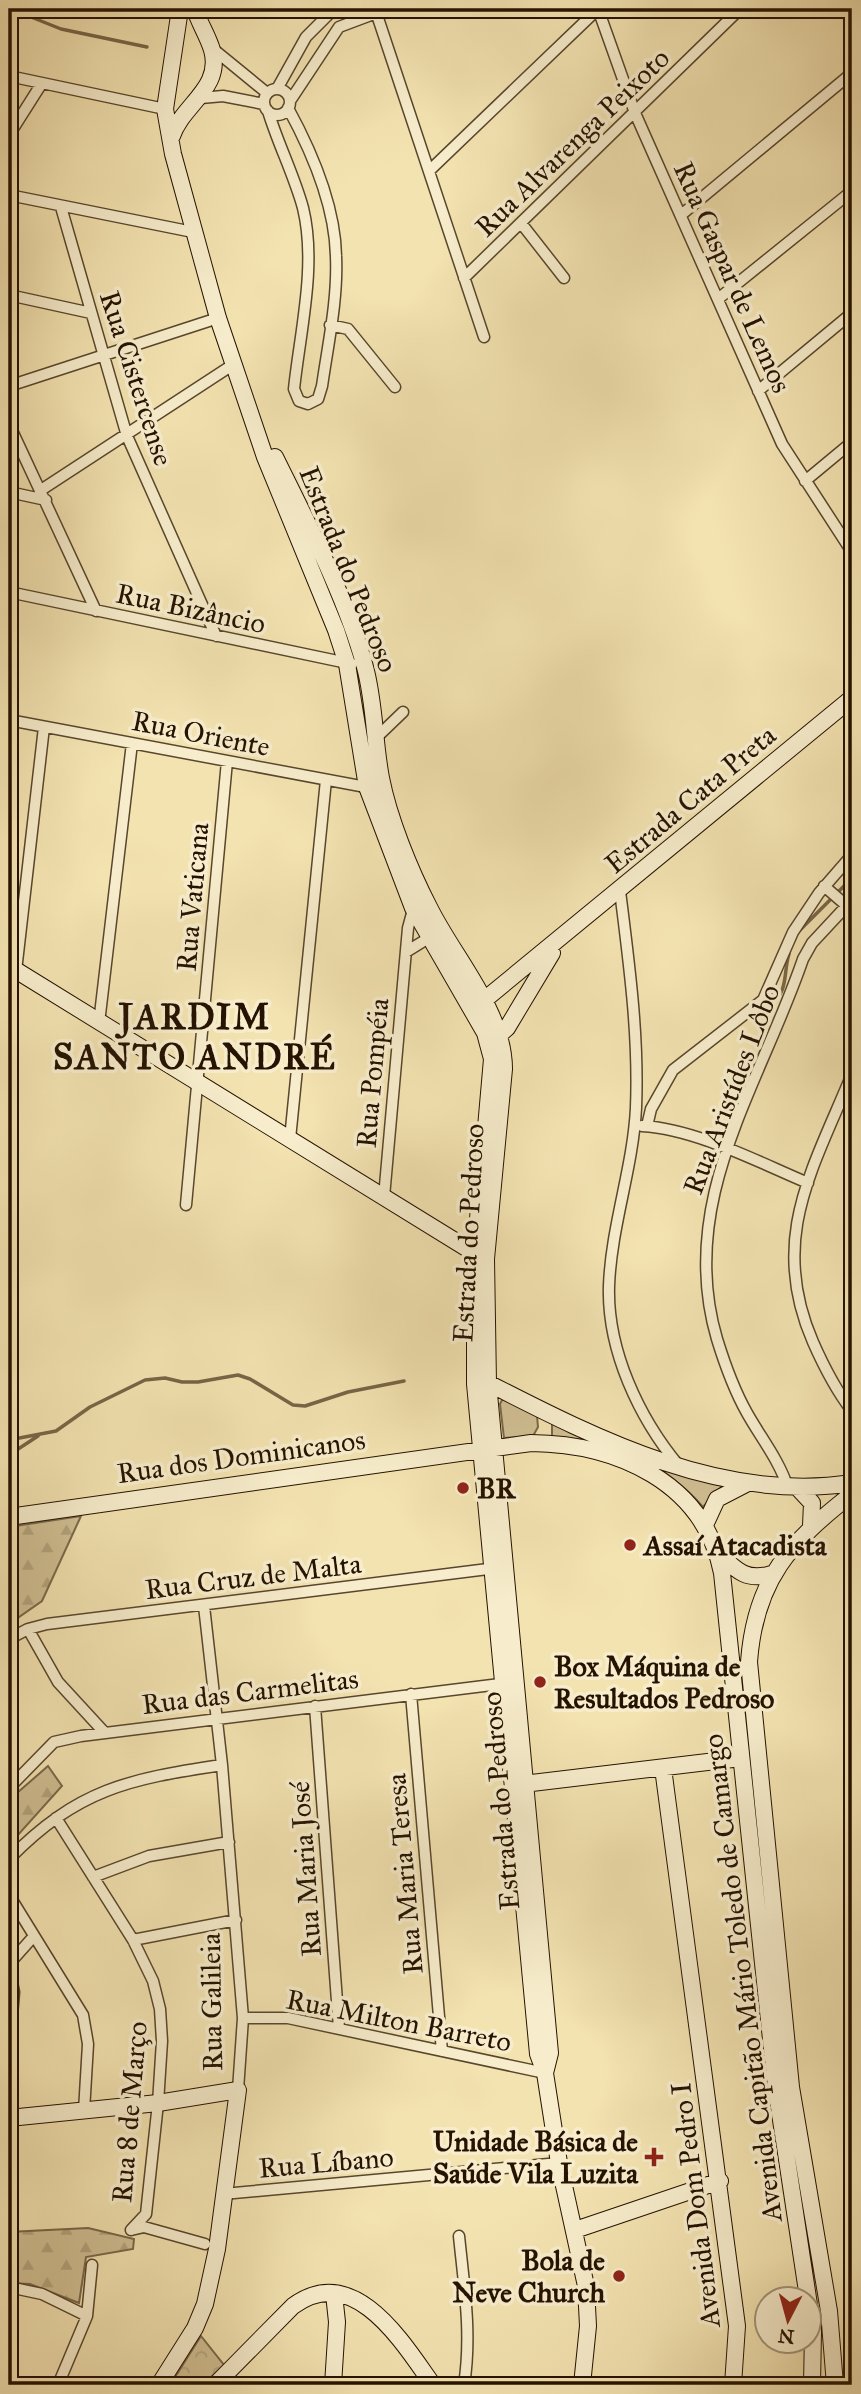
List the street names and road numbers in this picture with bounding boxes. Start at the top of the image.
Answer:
street label: Rua Alvarenga Peixoto [468,41,677,244]
street label: Rua Gaspar de Lemos [666,156,799,398]
street label: Rua Cistercense [92,286,181,470]
street label: Estrada do Pedroso [291,461,406,677]
street label: Rua Bizâncio [113,576,269,641]
street label: Rua Oriente [129,703,273,764]
street label: Estrada Cata Preta [598,718,783,881]
street label: Rua Vaticana [169,821,216,973]
street label: Rua Aristídes Lôbo [675,979,788,1199]
street label: Rua Pompéia [349,996,397,1150]
street label: Estrada do Pedroso [445,1123,492,1343]
street label: Rua dos Dominicanos [115,1422,368,1491]
street label: Rua Cruz de Malta [143,1546,363,1607]
street label: Rua das Carmelitas [140,1661,360,1722]
street label: Estrada do Pedroso [474,1690,527,1912]
street label: Avenida Capitão Mário Toledo de Camargo [695,1732,790,2225]
street label: Rua Maria Teresa [378,1772,431,1976]
street label: Rua Maria José [282,1780,329,1958]
street label: Rua Galileia [193,1932,230,2072]
street label: Rua Milton Barreto [283,1981,515,2059]
street label: Rua 8 de Março [104,2020,155,2204]
street label: Avenida Dom Pedro I [663,2080,728,2331]
street label: Rua Líbano [257,2139,395,2186]

